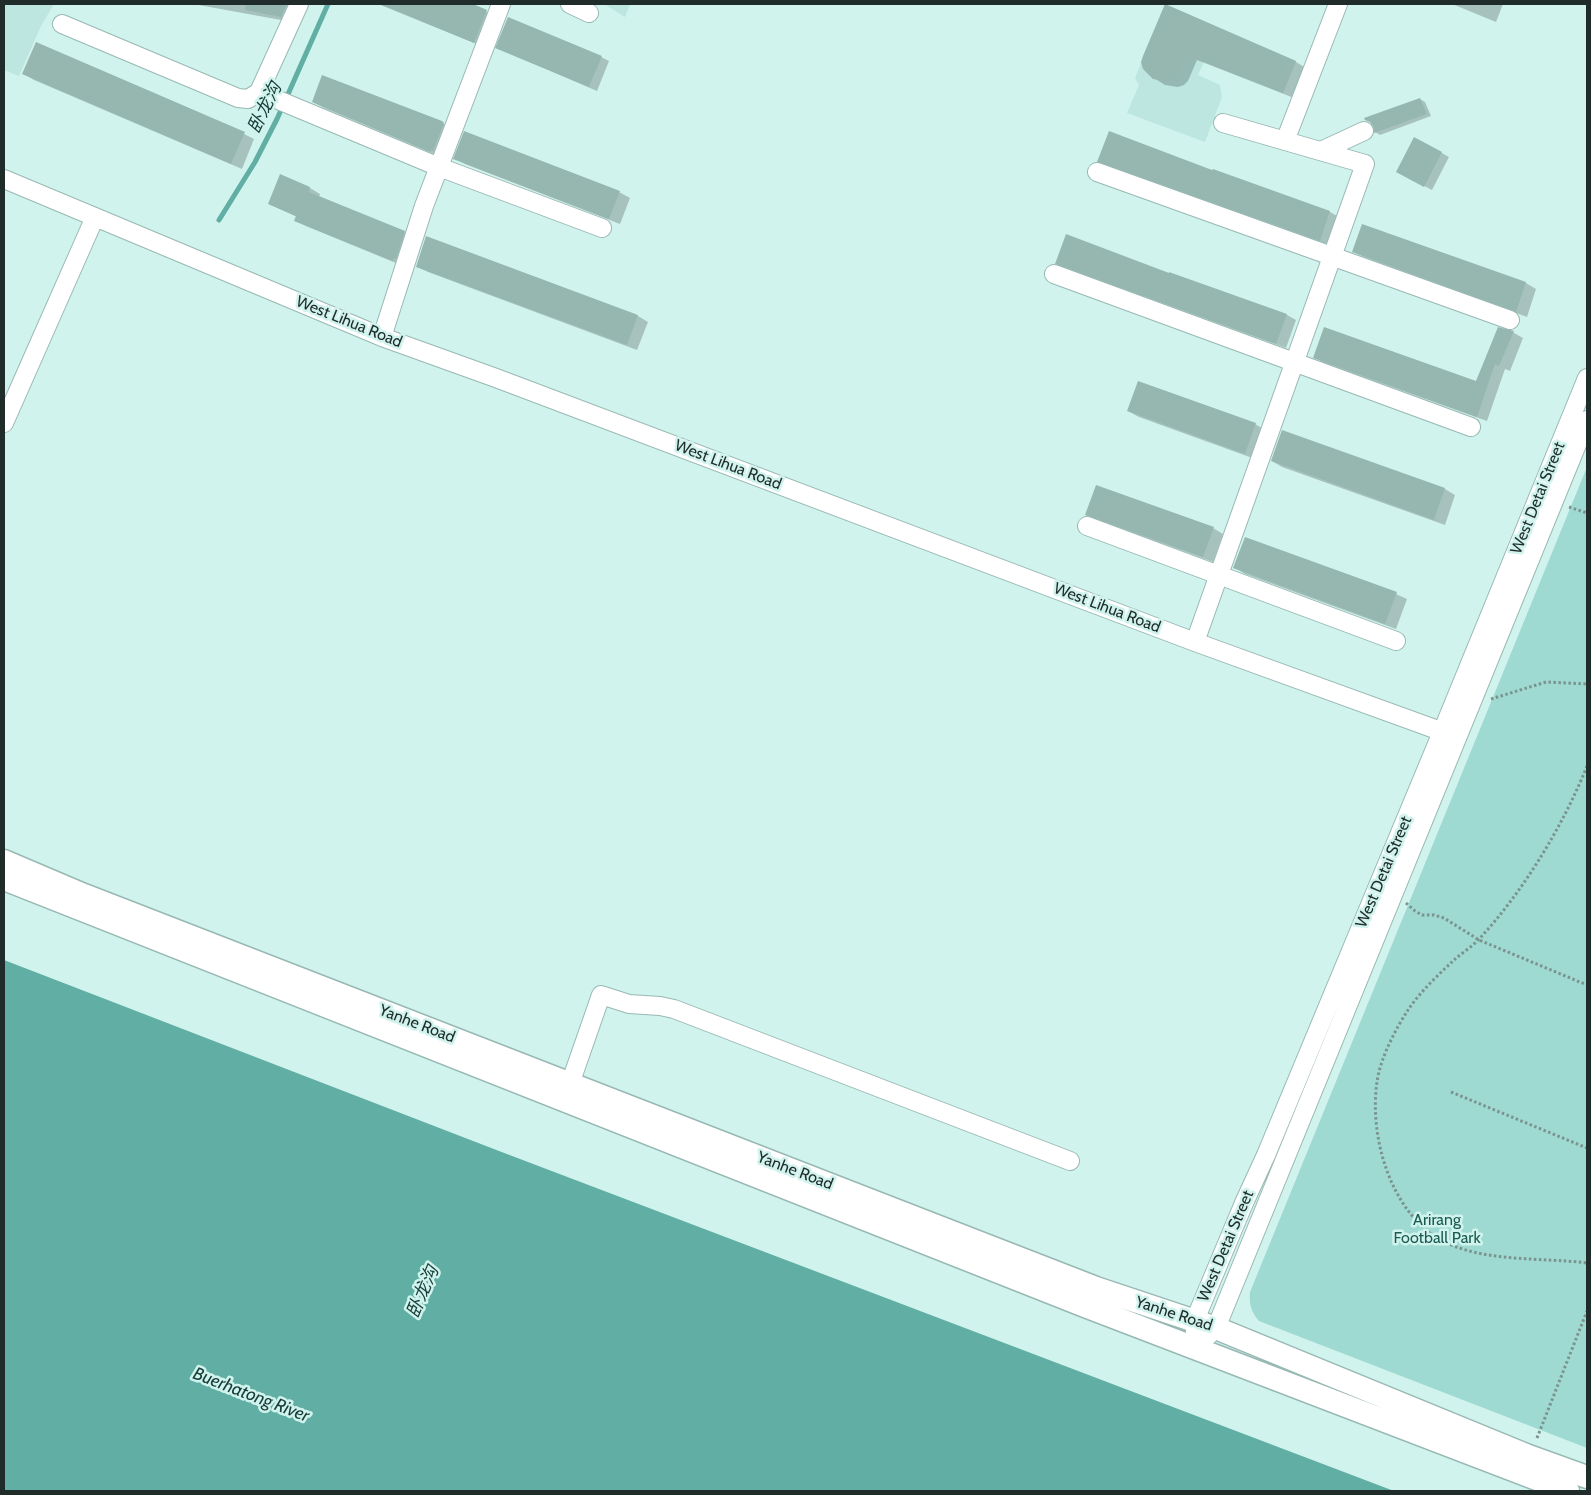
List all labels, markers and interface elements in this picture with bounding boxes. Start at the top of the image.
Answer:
water label: 卧龙沟 [243,79,287,137]
street label: West Lihua Road [293,292,405,352]
street label: West Lihua Road [672,436,784,494]
street label: West Detai Street [1507,439,1569,557]
street label: West Lihua Road [1051,579,1163,637]
street label: West Detai Street [1352,813,1416,931]
street label: Yanhe Road [376,1001,458,1047]
street label: Yanhe Road [754,1148,836,1194]
street label: West Detai Street [1194,1187,1258,1305]
park label: Arirang Football Park [1393,1210,1481,1248]
water label: 卧龙沟 [403,1263,443,1321]
street label: Yanhe Road [1133,1293,1215,1335]
water label: Buerhatong River [190,1363,312,1427]

